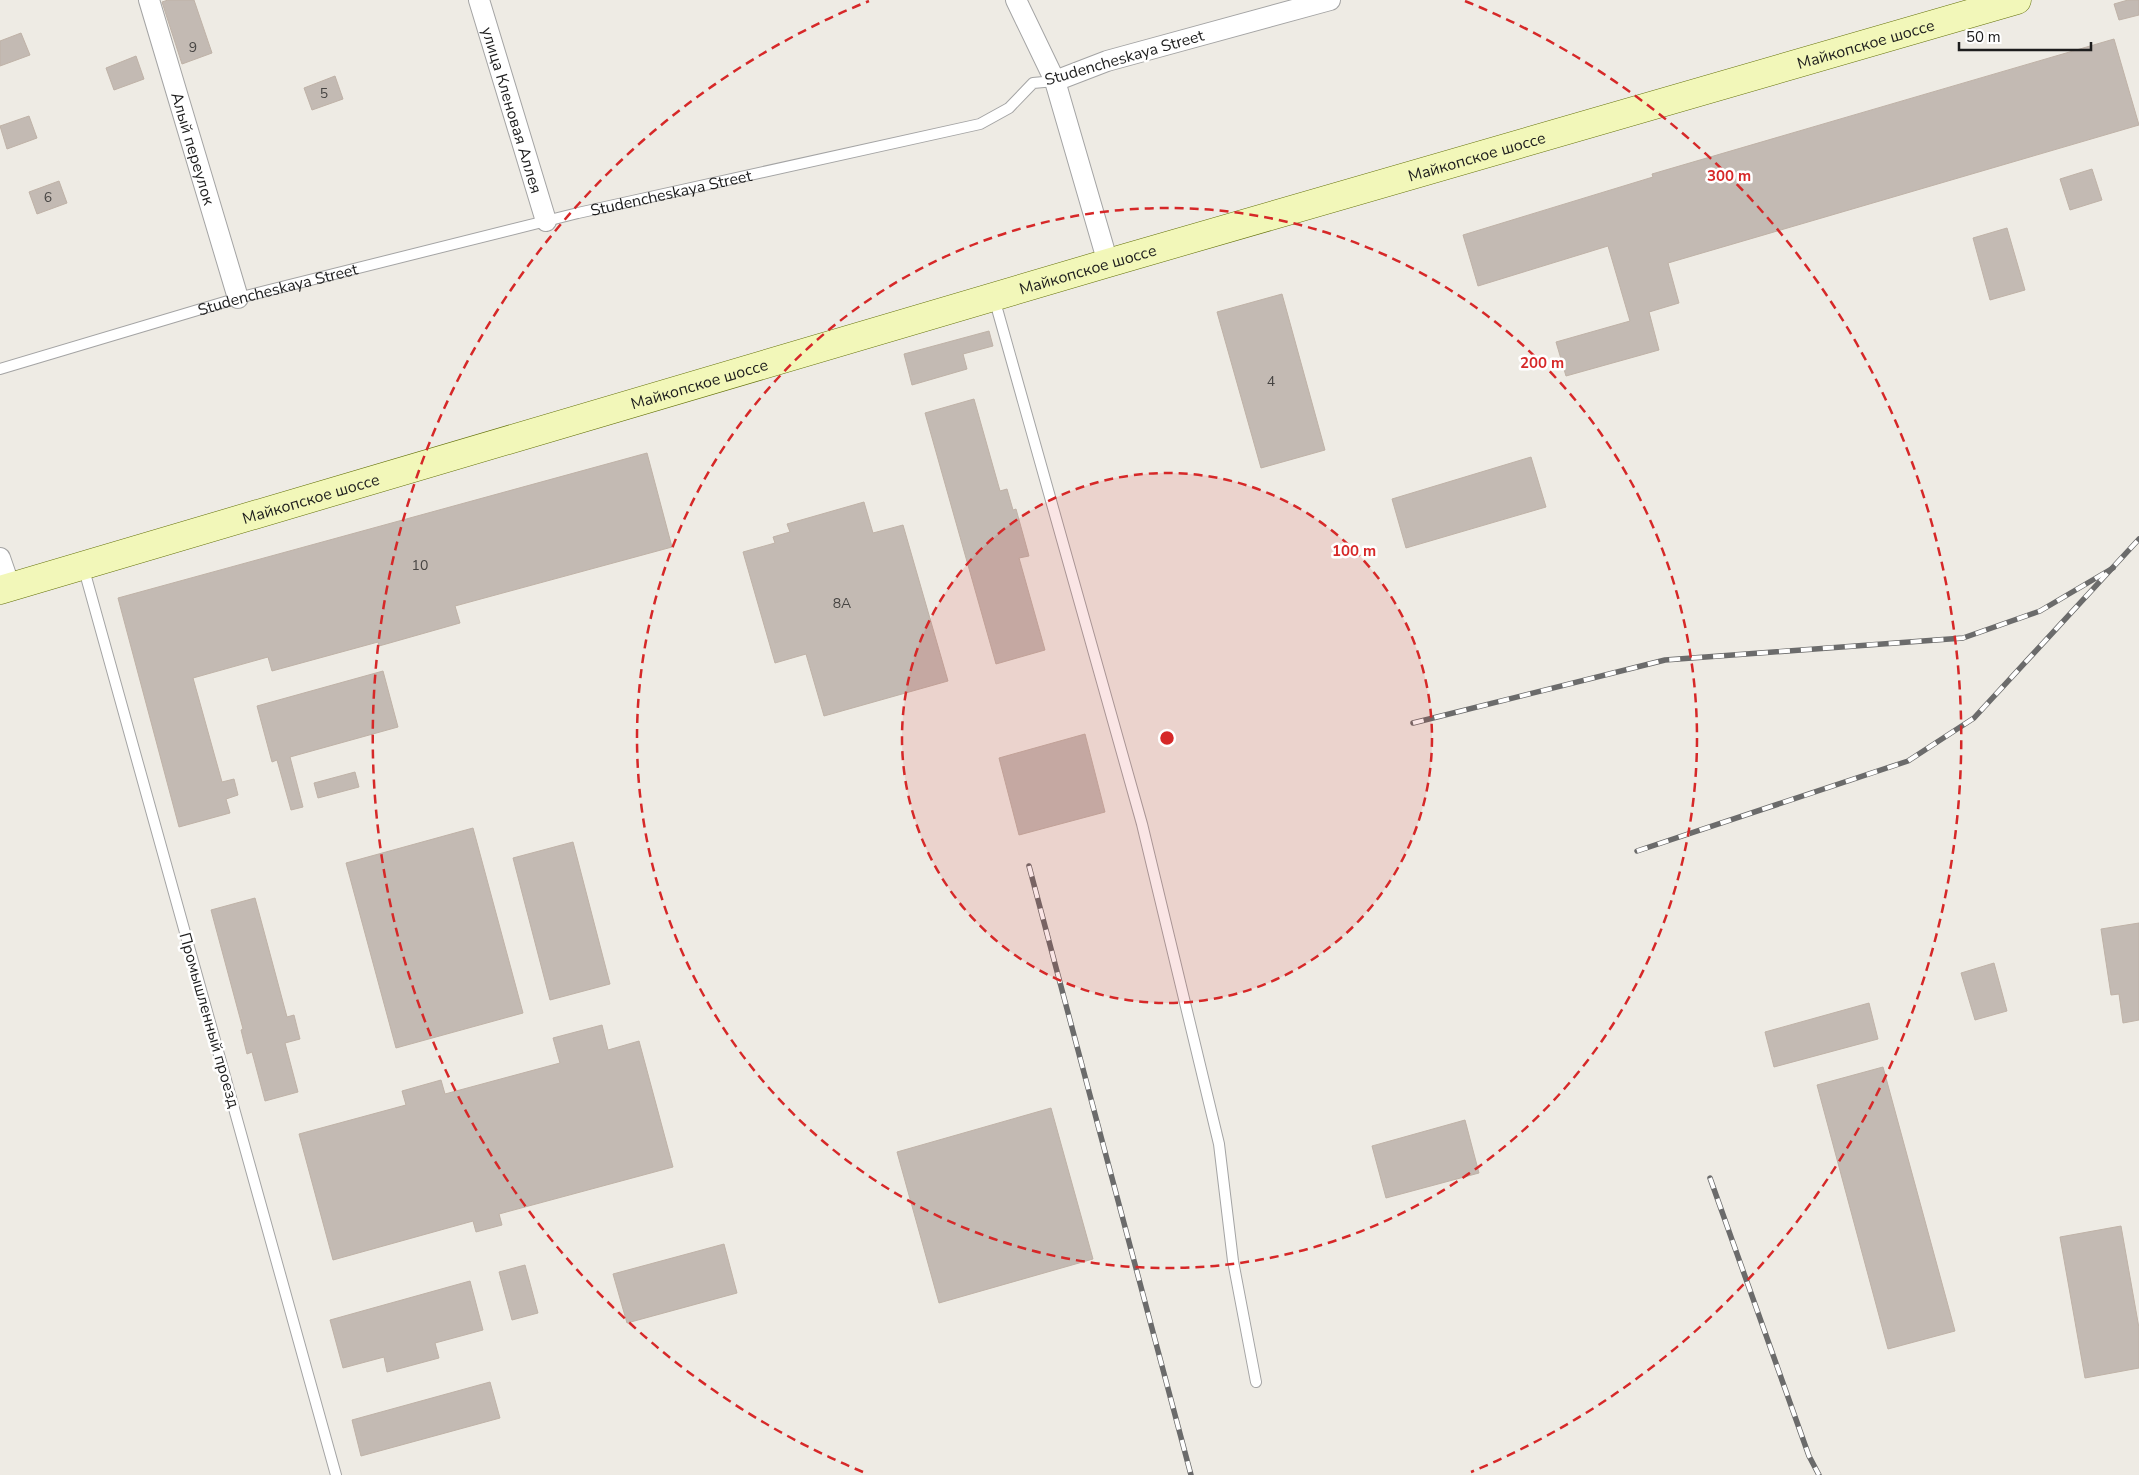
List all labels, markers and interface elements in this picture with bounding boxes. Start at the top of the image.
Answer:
street label: Майкопское шоссе [1795,14,1937,75]
scale bar [1959,20,2092,52]
street label: улица Кленовая Аллея [476,24,547,196]
street label: Studencheskaya Street [1042,25,1207,91]
text: 50 m [1966,27,2001,47]
house number: 9 [189,38,197,57]
house number: 5 [320,84,328,103]
street label: Алый переулок [165,90,220,208]
street label: Майкопское шоссе [1406,127,1548,188]
street label: Studencheskaya Street [588,165,754,222]
text: 300 m [1707,166,1751,186]
house number: 6 [44,188,52,207]
street label: Майкопское шоссе [1017,240,1159,301]
street label: Studencheskaya Street [195,258,361,321]
text: 200 m [1520,353,1564,373]
street label: Майкопское шоссе [628,354,771,415]
house number: 4 [1267,372,1275,391]
street label: Майкопское шоссе [240,469,382,530]
text: 100 m [1332,541,1376,561]
house number: 10 [412,556,428,575]
house number: 8А [833,594,851,613]
centre of rings [1158,729,1176,747]
street label: Промышленный проезд [173,930,245,1111]

